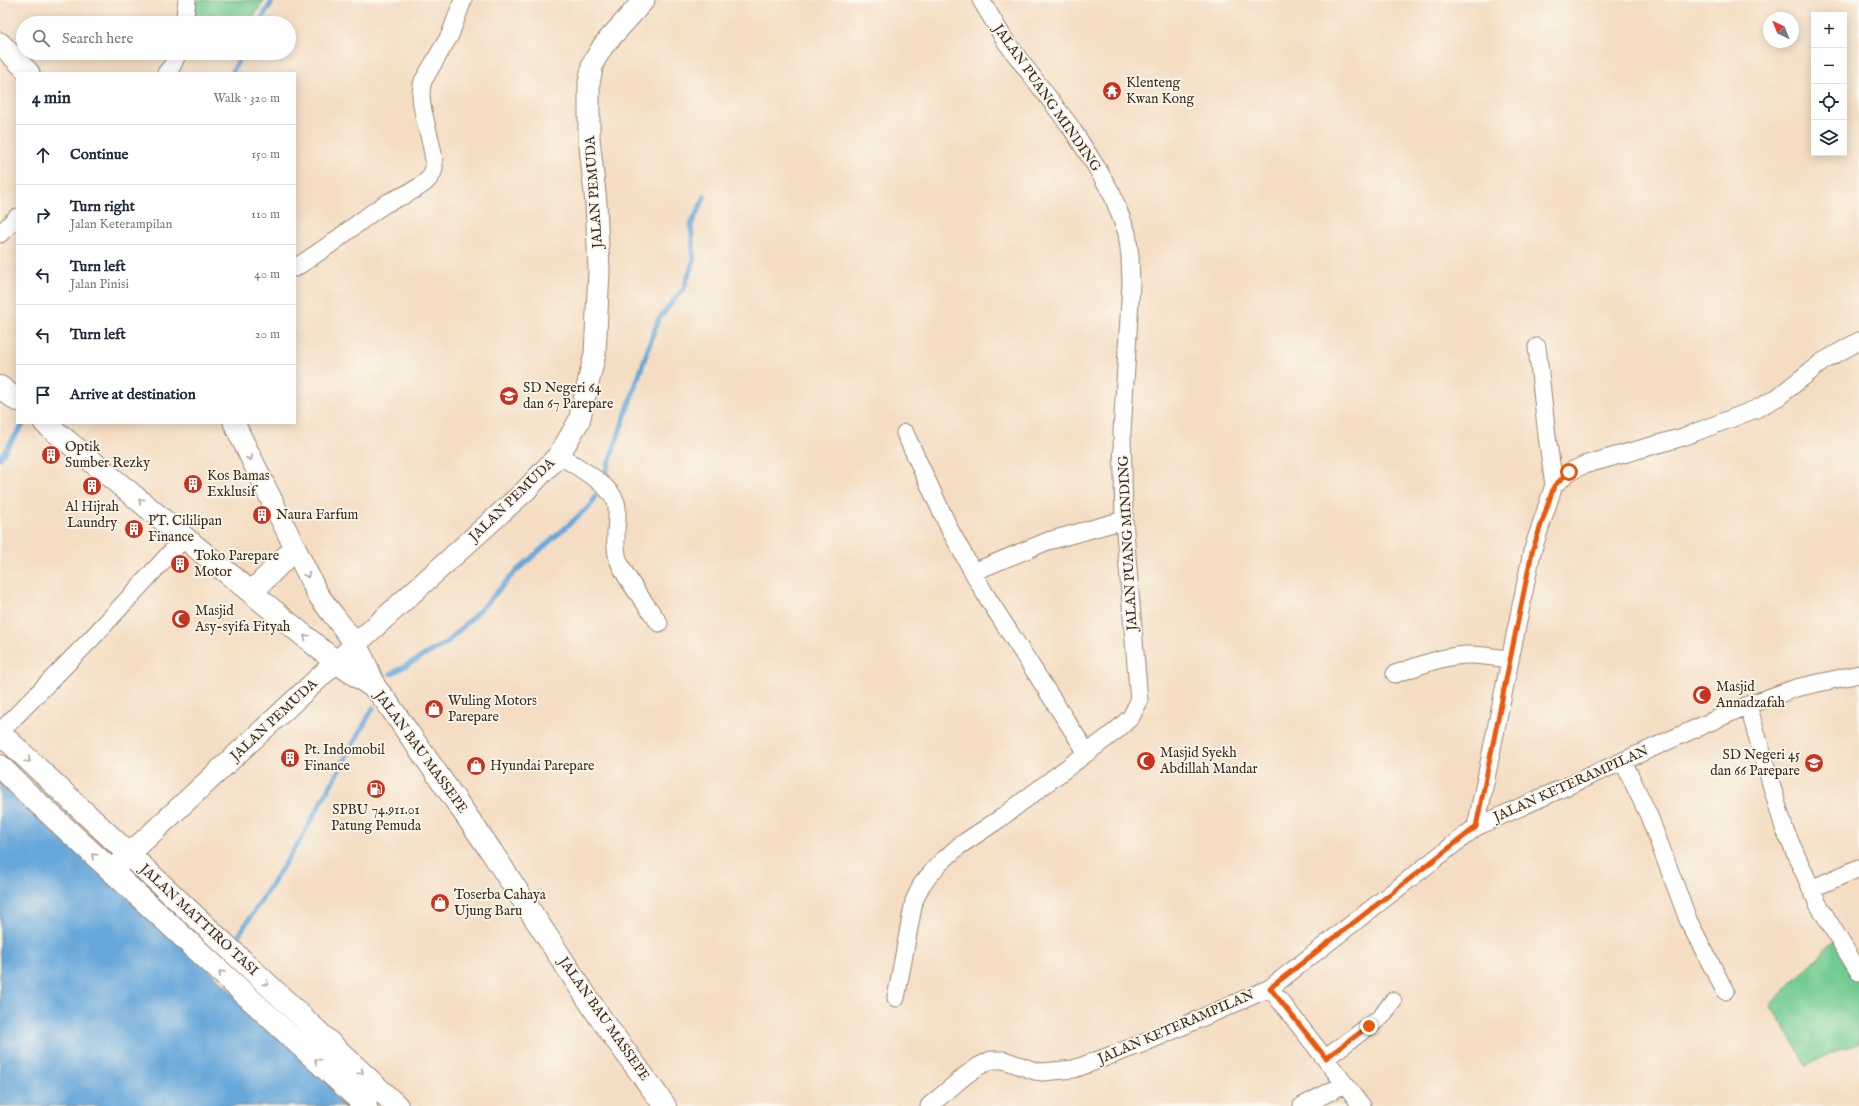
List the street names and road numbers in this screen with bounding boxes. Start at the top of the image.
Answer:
street label: JALAN PUANG MINDING [988,19,1105,176]
street label: JALAN PEMUDA [581,135,607,251]
street label: JALAN PEMUDA [464,454,559,547]
street label: JALAN PUANG MINDING [1114,454,1142,633]
street label: JALAN PEMUDA [225,675,322,766]
street label: JALAN BAU MASSEPE [369,686,472,817]
street label: JALAN KETERAMPILAN [1489,742,1651,827]
street label: JALAN MATTIRO TASI [134,859,262,980]
street label: JALAN BAU MASSEPE [553,952,654,1085]
street label: JALAN KETERAMPILAN [1093,986,1257,1069]

